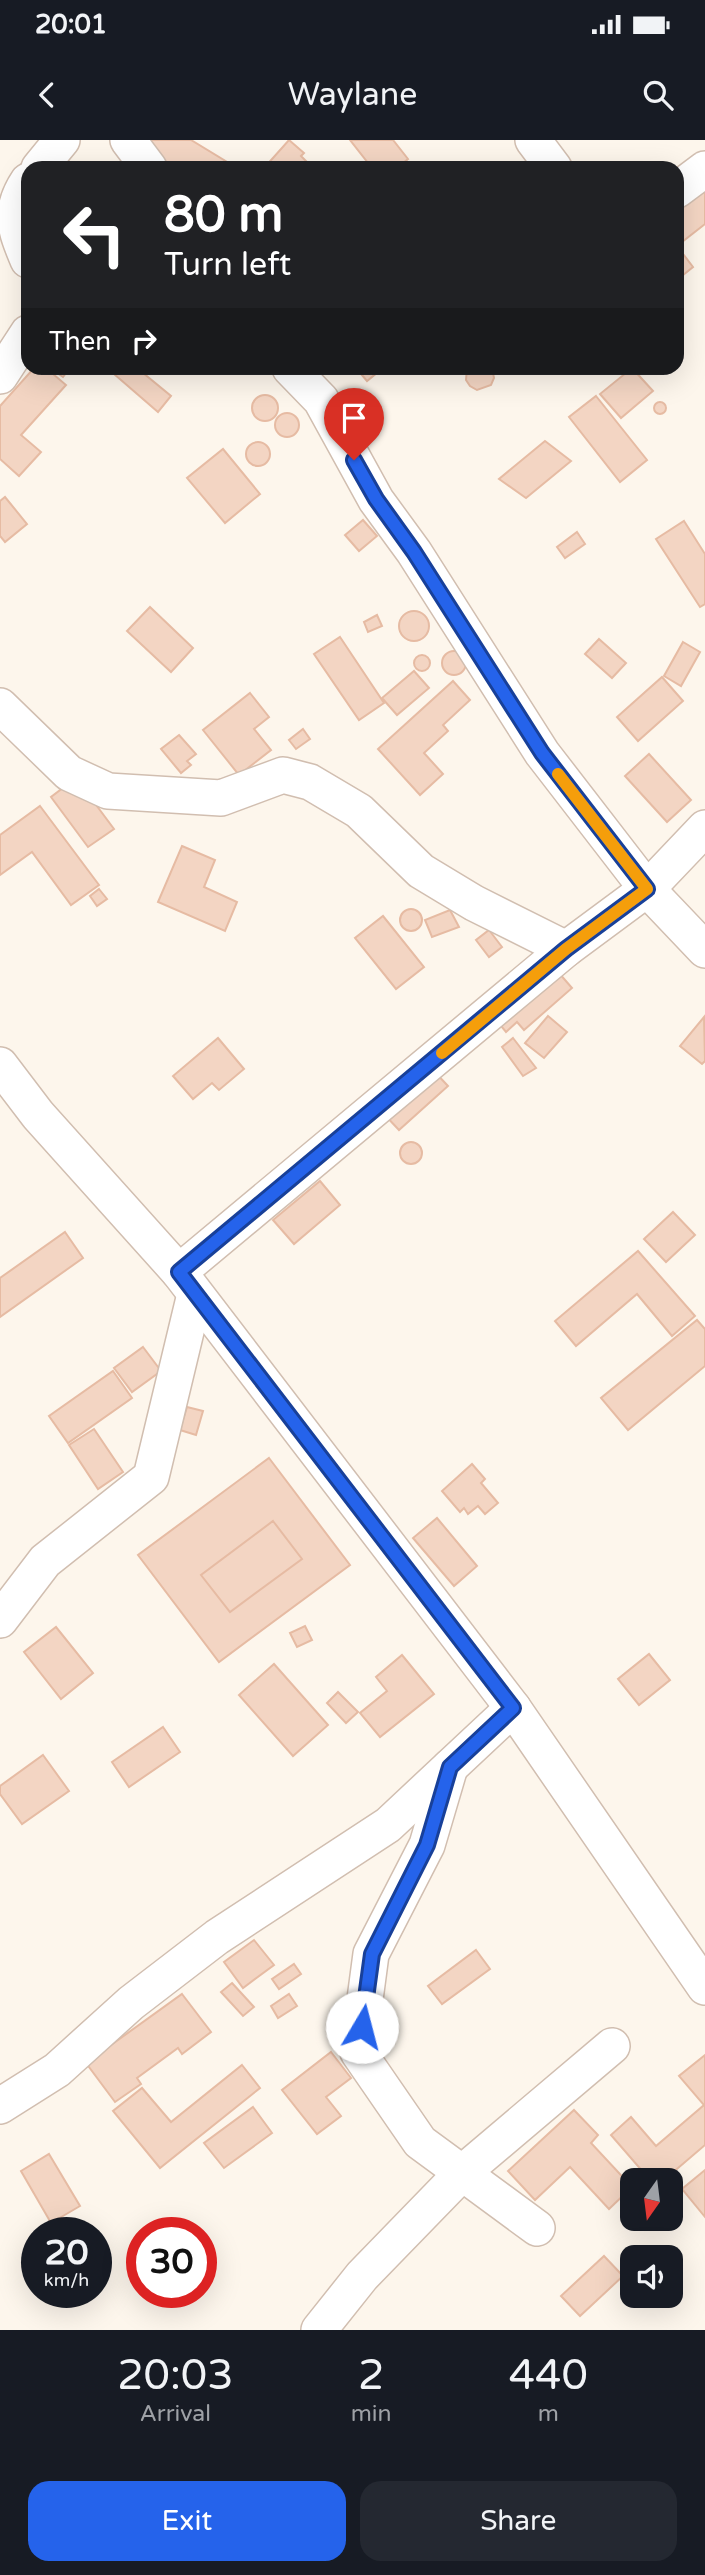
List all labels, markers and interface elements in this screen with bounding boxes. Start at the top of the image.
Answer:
text: 20:01 [35,9,107,40]
icon: back [28,76,66,114]
text: Waylane [288,76,417,114]
icon: search [639,76,677,114]
text: 80 m [164,186,283,245]
icon: left [49,189,140,280]
text: Turn left [164,246,291,284]
icon: right [125,322,163,360]
text: Then [49,326,111,357]
pin [324,388,384,460]
icon: arrive [335,399,373,437]
position arrow [325,1990,399,2064]
north arrow [620,2168,682,2231]
map controls [620,2168,683,2308]
speed limit sign: 30 [126,2217,217,2308]
text: 20 [45,2232,88,2274]
button: sound [620,2245,683,2308]
text: km/h [44,2269,89,2291]
text: 20:03 [117,2350,234,2401]
text: 2 [358,2350,384,2401]
text: 440 [509,2350,588,2401]
text: Arrival [140,2400,211,2428]
text: min [351,2400,392,2428]
text: m [538,2400,559,2428]
button: Exit [28,2481,346,2561]
button: Share [360,2481,677,2561]

